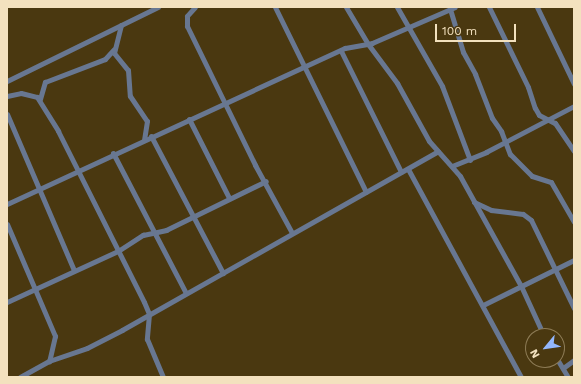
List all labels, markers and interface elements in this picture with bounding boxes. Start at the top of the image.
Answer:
scale bar [437,16,518,42]
text: 100 m [442,24,477,38]
north arrow [525,328,565,368]
text: N [527,347,543,360]

